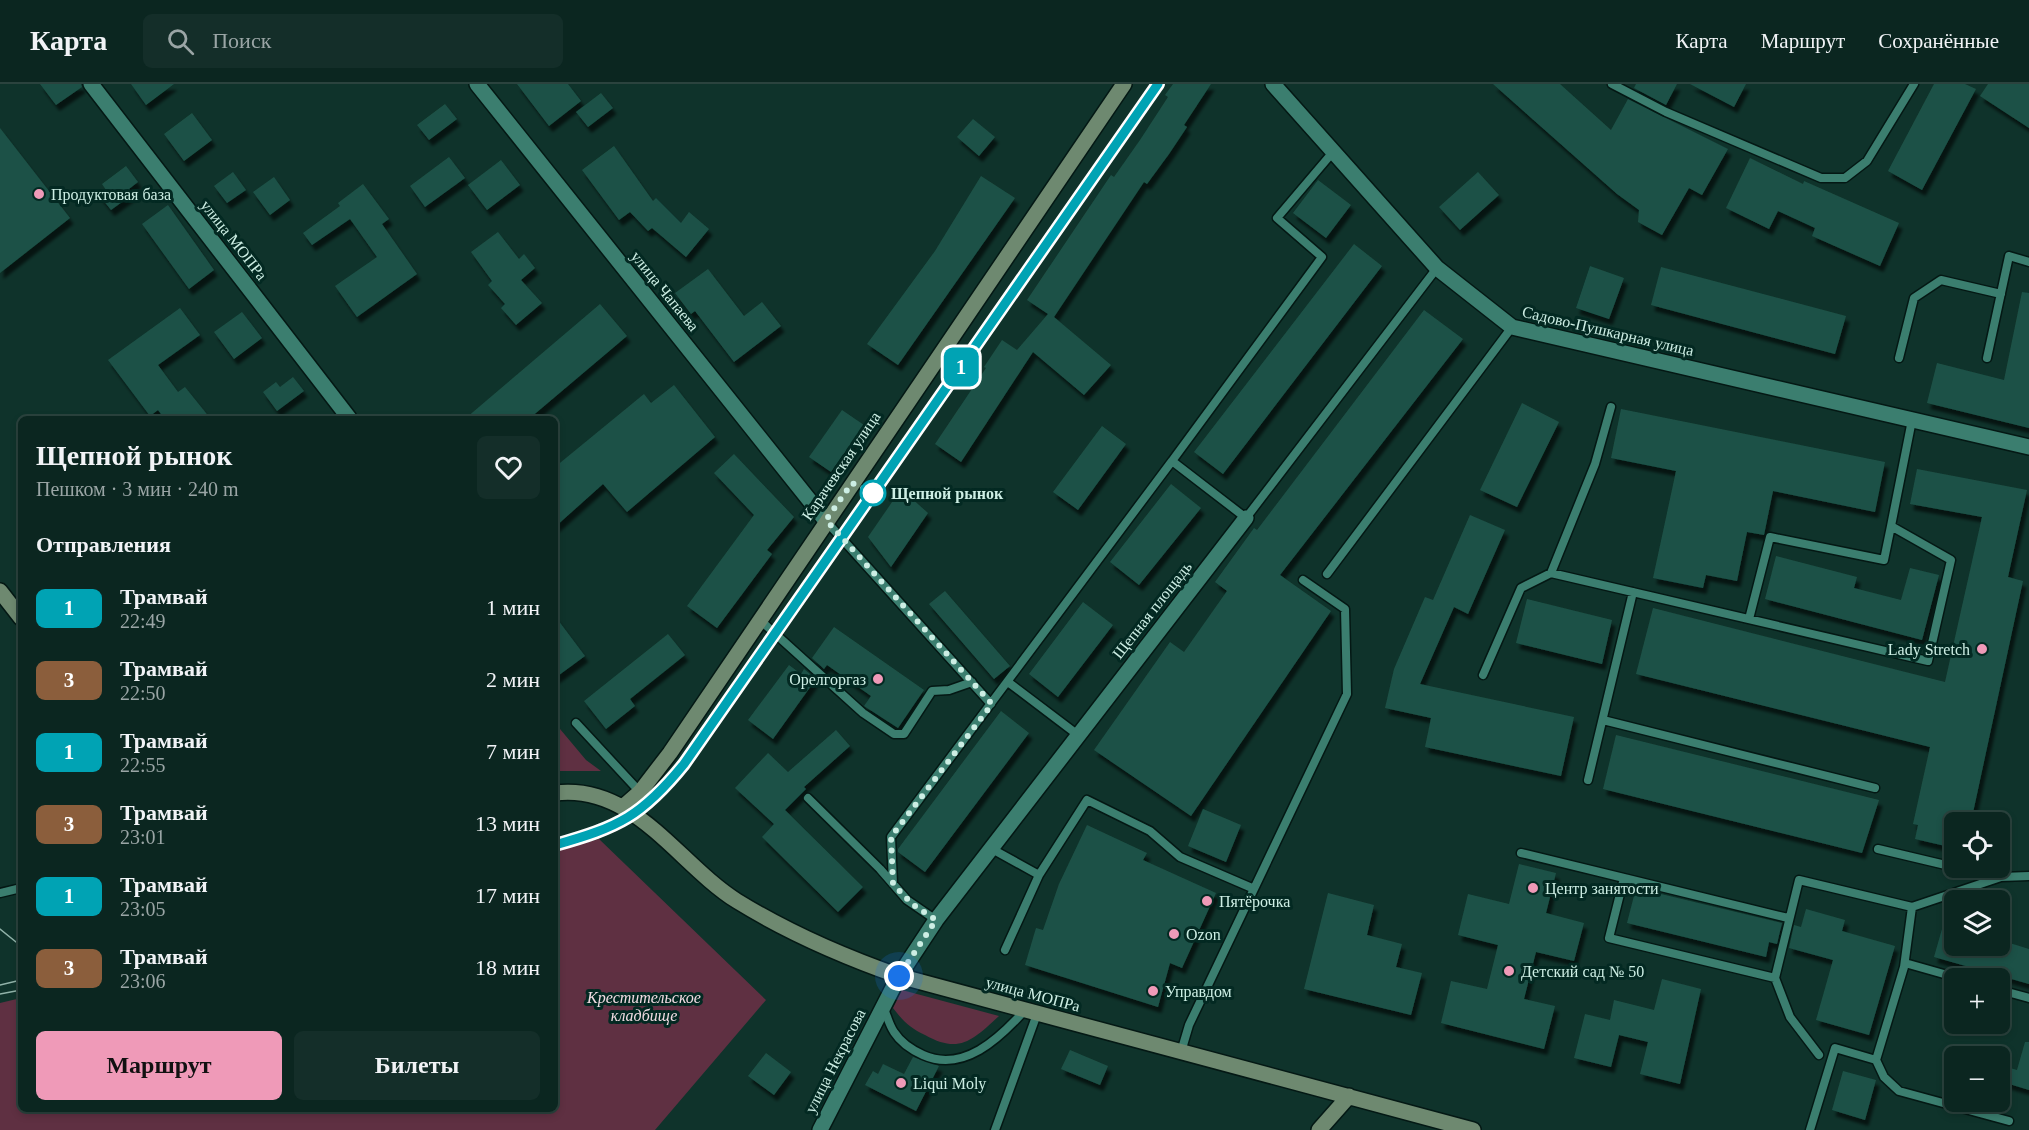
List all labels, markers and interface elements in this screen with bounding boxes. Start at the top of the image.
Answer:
search box [143,14,563,68]
text: Карта [30,25,107,56]
icon: search [164,25,197,58]
text: Поиск [212,28,271,53]
text: Карта [1676,29,1728,53]
text: Маршрут [1761,29,1845,53]
text: Сохранённые [1878,29,1999,53]
place label: Продуктовая база [51,186,171,204]
marker: Продуктовая база [32,187,46,201]
street label: улица МОПРа [197,197,271,284]
street label: улица Чапаева [627,248,702,335]
street label: Садово-Пушкарная улица [1520,303,1696,360]
line badge: 1 [942,348,980,386]
text: 1 [956,355,966,379]
street label: Карачевская улица [798,409,884,524]
button: heart [477,436,540,499]
text: Щепной рынок [36,440,232,471]
text: Пешком · 3 мин · 240 m [36,478,239,500]
marker: Щепной рынок [860,480,886,506]
place label: Щепной рынок [891,485,1004,503]
text: Отправления [36,532,171,557]
street label: Щепная площадь [1109,558,1196,662]
text: Трамвай [120,584,208,609]
text: 1 мин [486,595,540,620]
text: 1 [64,596,74,620]
text: 22:49 [120,610,166,632]
place label: Lady Stretch [1888,641,1970,659]
marker: Lady Stretch [1975,642,1989,656]
text: Трамвай [120,656,208,681]
text: 2 мин [486,667,540,692]
text: 3 [64,668,74,692]
place label: Орелгоргаз [789,671,866,689]
marker: Орелгоргаз [871,672,885,686]
text: 22:50 [120,682,166,704]
text: Трамвай [120,728,208,753]
text: 7 мин [486,739,540,764]
text: 1 [64,740,74,764]
text: 22:55 [120,754,166,776]
text: Трамвай [120,800,208,825]
text: 13 мин [475,811,540,836]
text: 3 [64,812,74,836]
map controls [1944,812,2010,1112]
button: locate [1944,812,2010,878]
text: 23:01 [120,826,166,848]
text: Трамвай [120,872,208,897]
place label: Центр занятости [1545,880,1659,898]
marker: Центр занятости [1526,881,1540,895]
text: 17 мин [475,883,540,908]
text: 1 [64,884,74,908]
button: layers [1944,890,2010,956]
place label: Пятёрочка [1219,893,1290,911]
marker: Пятёрочка [1200,894,1214,908]
text: 23:05 [120,898,166,920]
place label: Ozon [1186,926,1221,943]
marker: Ozon [1167,927,1181,941]
text: Трамвай [120,944,208,969]
text: 18 мин [475,955,540,980]
text: 3 [64,956,74,980]
your location [884,961,914,991]
place label: Детский сад № 50 [1521,963,1644,981]
marker: Детский сад № 50 [1502,964,1516,978]
button: + [1944,968,2010,1034]
text: 23:06 [120,970,166,992]
street label: улица МОПРа [984,973,1082,1016]
place label: Управдом [1165,983,1232,1001]
marker: Управдом [1146,984,1160,998]
park label: Крестительское кладбище [586,989,701,1025]
street label: улица Некрасова [801,1006,869,1116]
button: Маршрут [36,1031,282,1100]
button: Билеты [294,1031,540,1100]
button: − [1944,1046,2010,1112]
place label: Liqui Moly [913,1075,986,1093]
marker: Liqui Moly [894,1076,908,1090]

